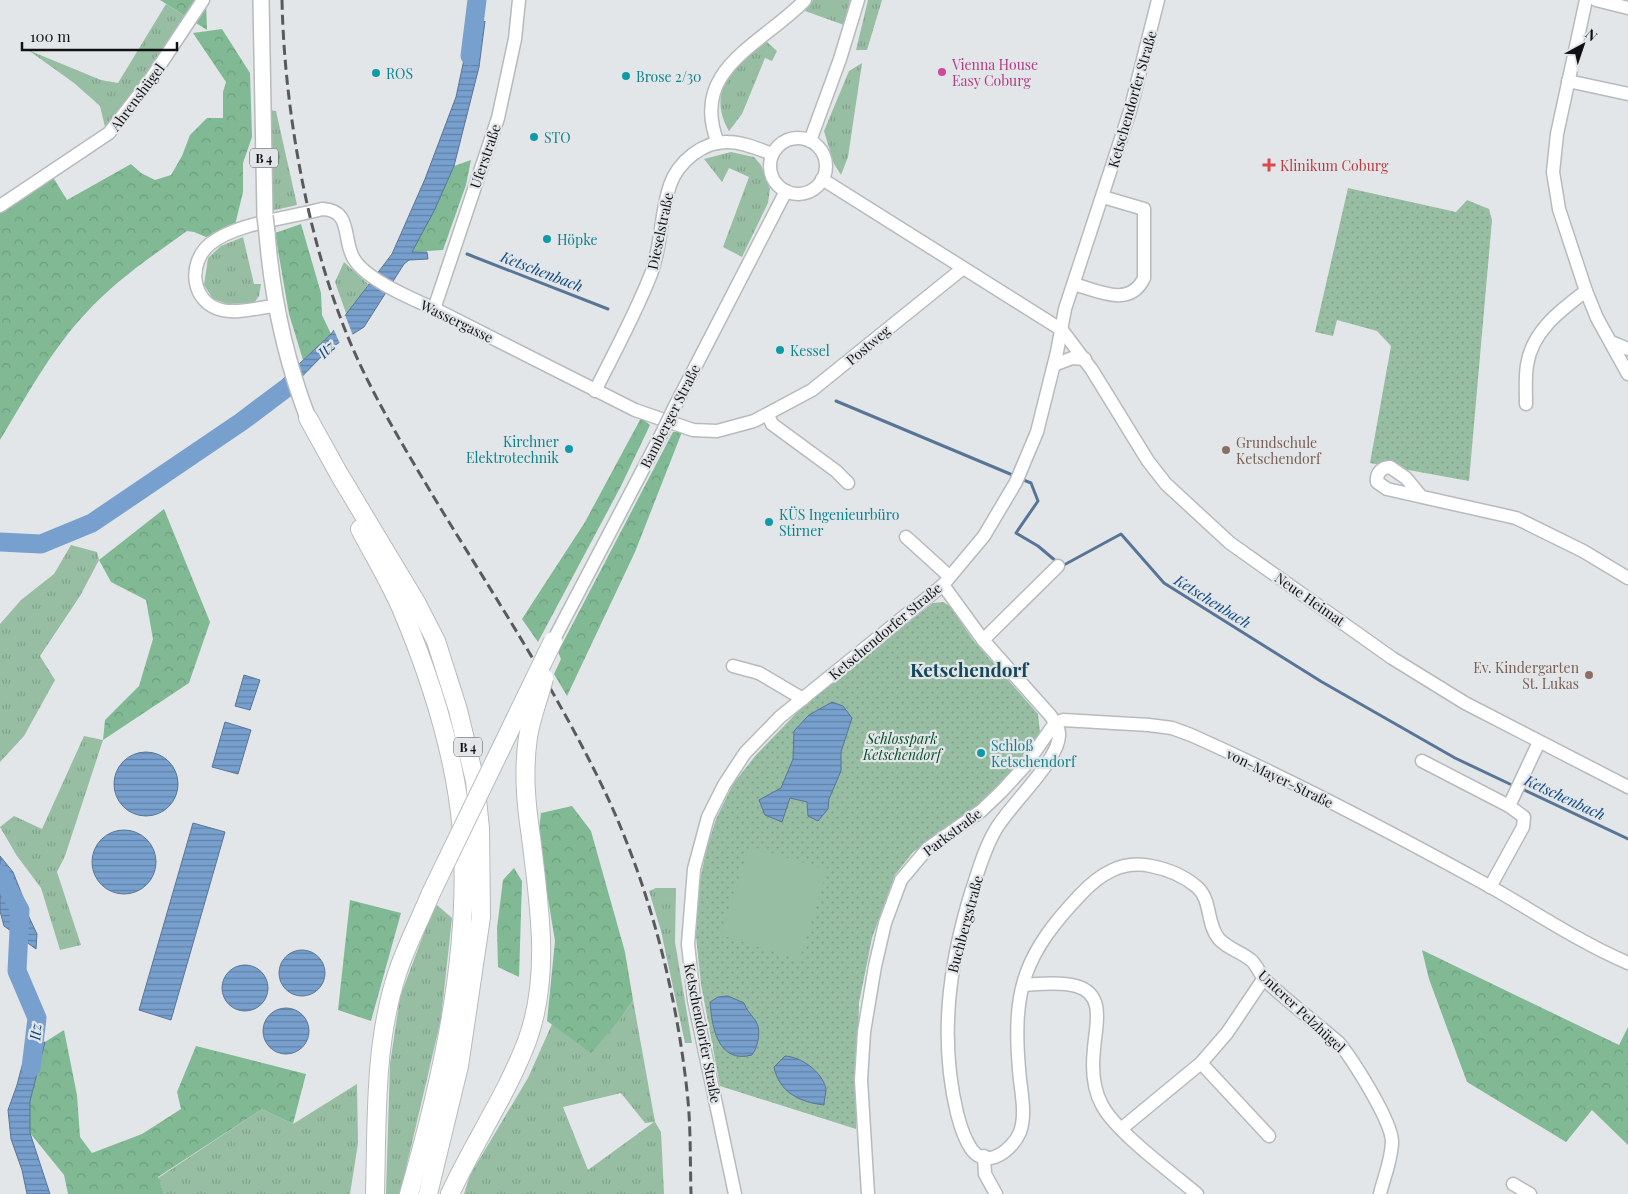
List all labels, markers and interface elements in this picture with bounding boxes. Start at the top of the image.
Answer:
scale bar [22,20,178,52]
north arrow [1558,20,1608,70]
text: N [1582,24,1602,45]
text: 100 m [30,26,71,46]
street label: Ketschendorfer Straße [1103,28,1161,170]
place label: Vienna House Easy Coburg [951,55,1038,90]
street label: Ahrenshügel [105,60,168,135]
place label: ROS [386,64,413,83]
marker: Vienna House Easy Coburg [936,66,948,78]
marker: ROS [370,67,382,79]
place label: Brose 2/30 [636,67,701,86]
marker: Brose 2/30 [620,70,632,82]
street label: Uferstraße [465,121,505,191]
place label: STO [544,128,571,147]
marker: STO [528,131,540,143]
road number: B 4 [250,148,278,168]
place label: Klinikum Coburg [1280,156,1389,175]
marker: Klinikum Coburg [1262,158,1276,172]
street label: Dieselstraße [643,191,677,271]
place label: Höpke [557,230,598,249]
marker: Höpke [541,233,553,245]
water label: Ketschenbach [497,246,586,296]
street label: Wassergasse [417,295,496,347]
street label: Postweg [842,321,895,369]
water label: Itz [312,335,340,363]
place label: Kessel [790,341,830,360]
marker: Kessel [774,344,786,356]
street label: Bamberger Straße [636,361,704,471]
place label: Kirchner Elektrotechnik [466,432,560,467]
place label: Grundschule Ketschendorf [1236,433,1322,468]
marker: Kirchner Elektrotechnik [563,443,575,455]
marker: Grundschule Ketschendorf [1220,444,1232,456]
place label: KÜS Ingenieurbüro Stirner [779,505,900,540]
marker: KÜS Ingenieurbüro Stirner [763,516,775,528]
street label: Neue Heimat [1271,568,1350,631]
water label: Ketschenbach [1170,569,1255,632]
street label: Ketschendorfer Straße [825,578,945,684]
district label: Ketschendorf [910,656,1030,682]
place label: Ev. Kindergarten St. Lukas [1473,658,1580,693]
marker: Ev. Kindergarten St. Lukas [1583,669,1595,681]
park label: Schlosspark Ketschendorf [862,729,943,764]
place label: Schloß Ketschendorf [991,736,1077,771]
road number: B 4 [454,738,482,756]
street label: von-Mayer-Straße [1223,744,1336,812]
marker: Schloß Ketschendorf [975,747,987,759]
water label: Ketschenbach [1521,769,1608,824]
street label: Parkstraße [919,804,985,860]
street label: Buchbergstraße [943,873,987,975]
street label: Ketschendorfer Straße [680,962,726,1104]
street label: Unterer Pelzhügel [1254,966,1350,1056]
water label: Itz [24,1021,46,1042]

